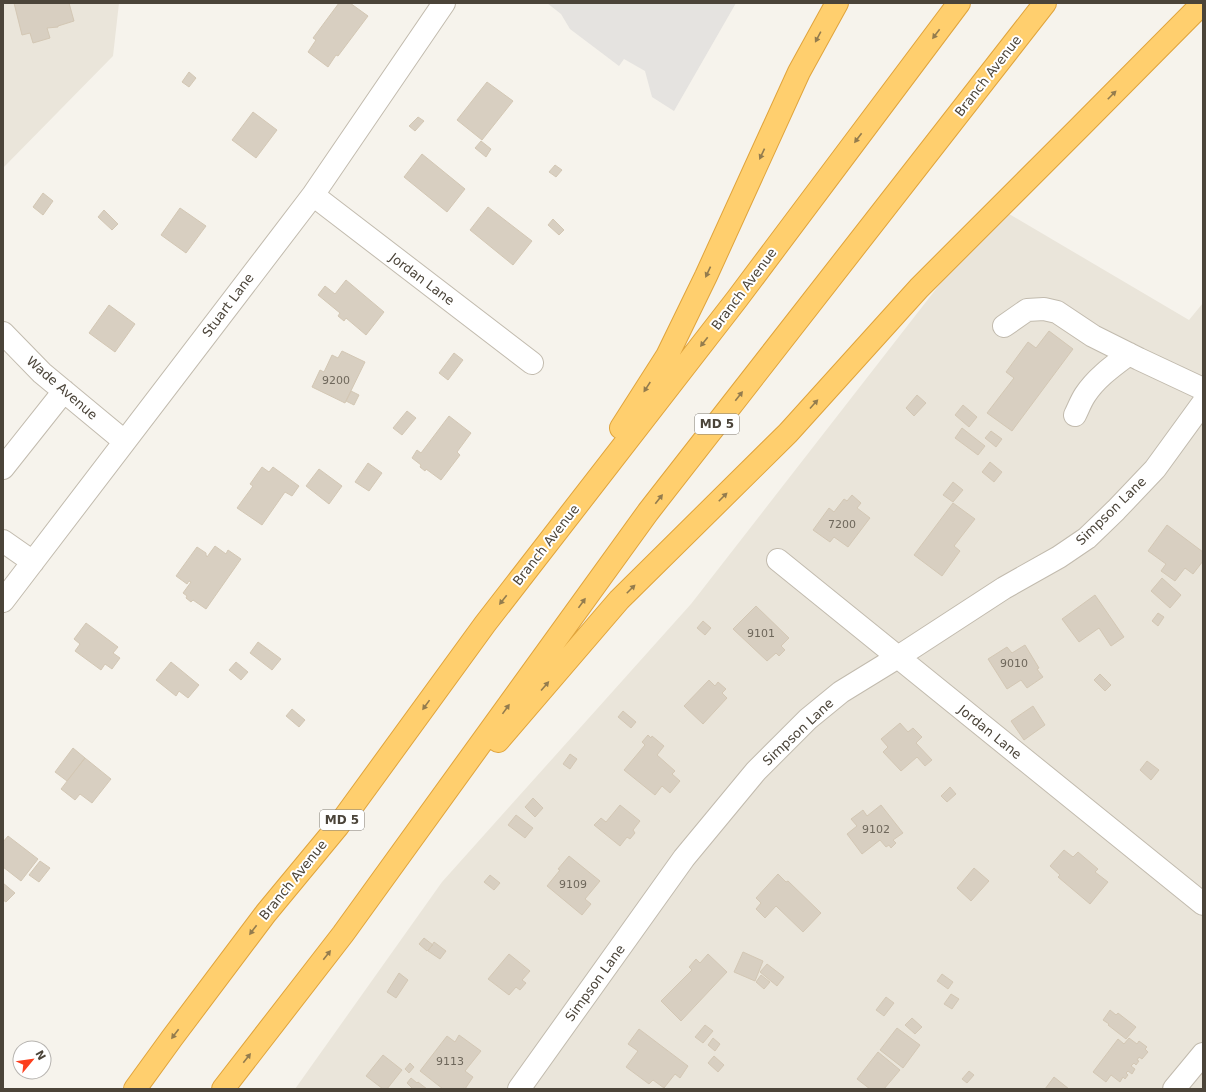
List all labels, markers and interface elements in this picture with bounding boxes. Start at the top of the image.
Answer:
one-way arrow [932,29,940,40]
one-way arrow [815,31,822,43]
street label: Branch Avenue [952,33,1024,119]
one-way arrow [1108,90,1117,100]
one-way arrow [854,133,862,144]
one-way arrow [759,149,765,160]
street label: Branch Avenue [708,245,780,333]
street label: Jordan Lane [386,249,457,308]
one-way arrow [705,267,711,278]
street label: Stuart Lane [199,270,257,340]
one-way arrow [699,337,708,348]
street label: Wade Avenue [24,353,100,423]
house number: 9200 [322,374,350,387]
one-way arrow [644,381,651,393]
one-way arrow [734,391,743,402]
one-way arrow [809,399,819,409]
road number: MD 5 [695,414,739,434]
street label: Simpson Lane [1073,474,1149,548]
one-way arrow [718,492,728,502]
one-way arrow [654,493,663,504]
street label: Branch Avenue [510,502,582,588]
house number: 7200 [828,518,856,531]
one-way arrow [626,584,636,593]
one-way arrow [499,595,508,606]
one-way arrow [577,598,586,609]
house number: 9101 [747,627,775,640]
house number: 9010 [1000,657,1028,670]
one-way arrow [540,682,549,691]
street label: Simpson Lane [759,695,837,769]
one-way arrow [422,699,430,710]
street label: Jordan Lane [955,701,1025,762]
one-way arrow [501,703,510,714]
road number: MD 5 [320,810,364,830]
house number: 9102 [862,823,890,836]
street label: Branch Avenue [256,837,330,923]
house number: 9109 [559,878,587,891]
one-way arrow [249,924,257,935]
street label: Simpson Lane [562,942,628,1024]
one-way arrow [322,950,331,961]
one-way arrow [171,1028,179,1039]
north arrow [12,1040,52,1080]
text: N [32,1048,48,1063]
one-way arrow [243,1053,251,1064]
house number: 9113 [436,1055,464,1068]

